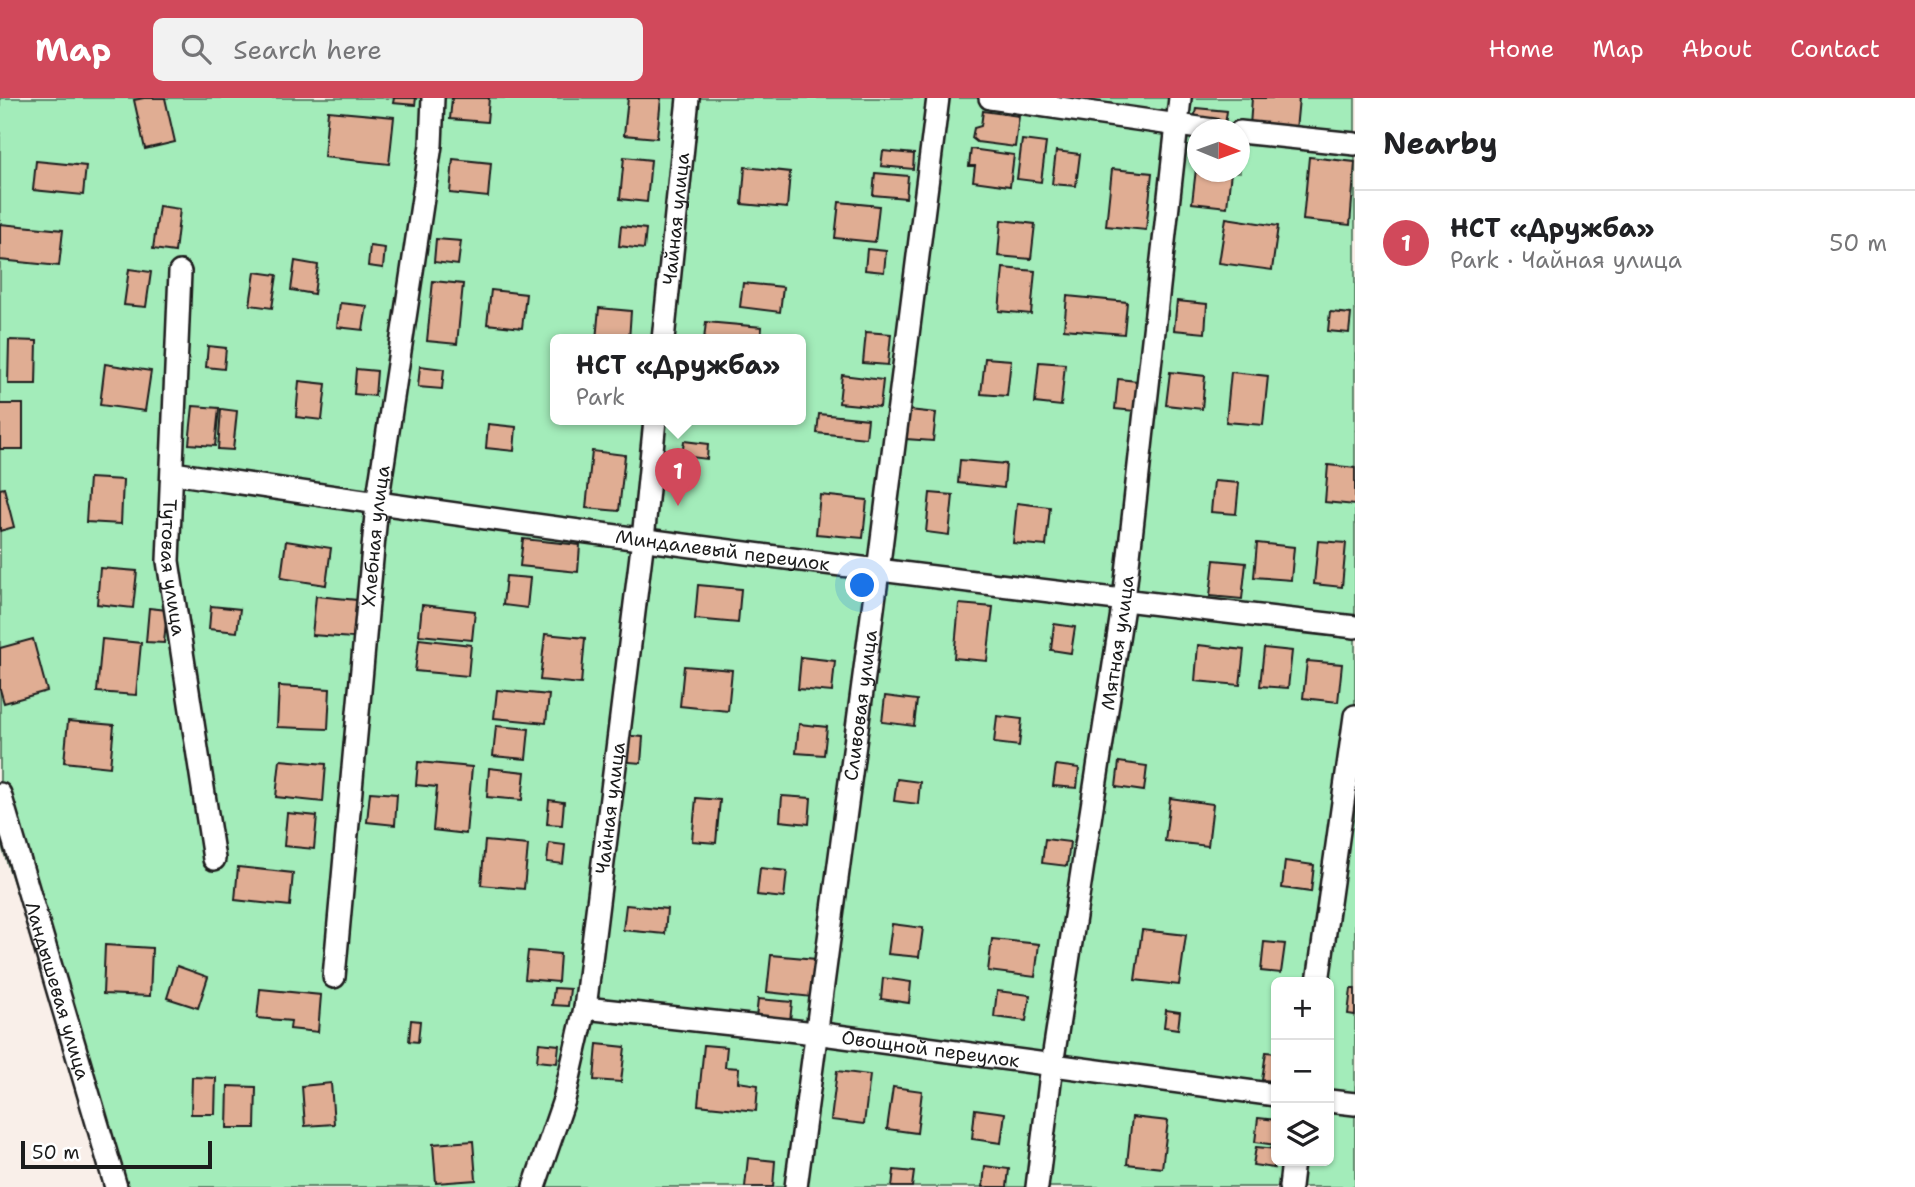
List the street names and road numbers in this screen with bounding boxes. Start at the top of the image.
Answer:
street label: Чайная улица [656,151,695,286]
street label: Хлебная улица [355,463,395,608]
street label: Тутовая улица [155,499,192,638]
street label: Миндалевый переулок [614,523,831,576]
street label: Мятная улица [1095,574,1139,712]
street label: Сливовая улица [838,628,883,782]
street label: Чайная улица [589,740,630,875]
street label: Ландышевая улица [20,899,96,1083]
street label: Овощной переулок [840,1024,1021,1073]

